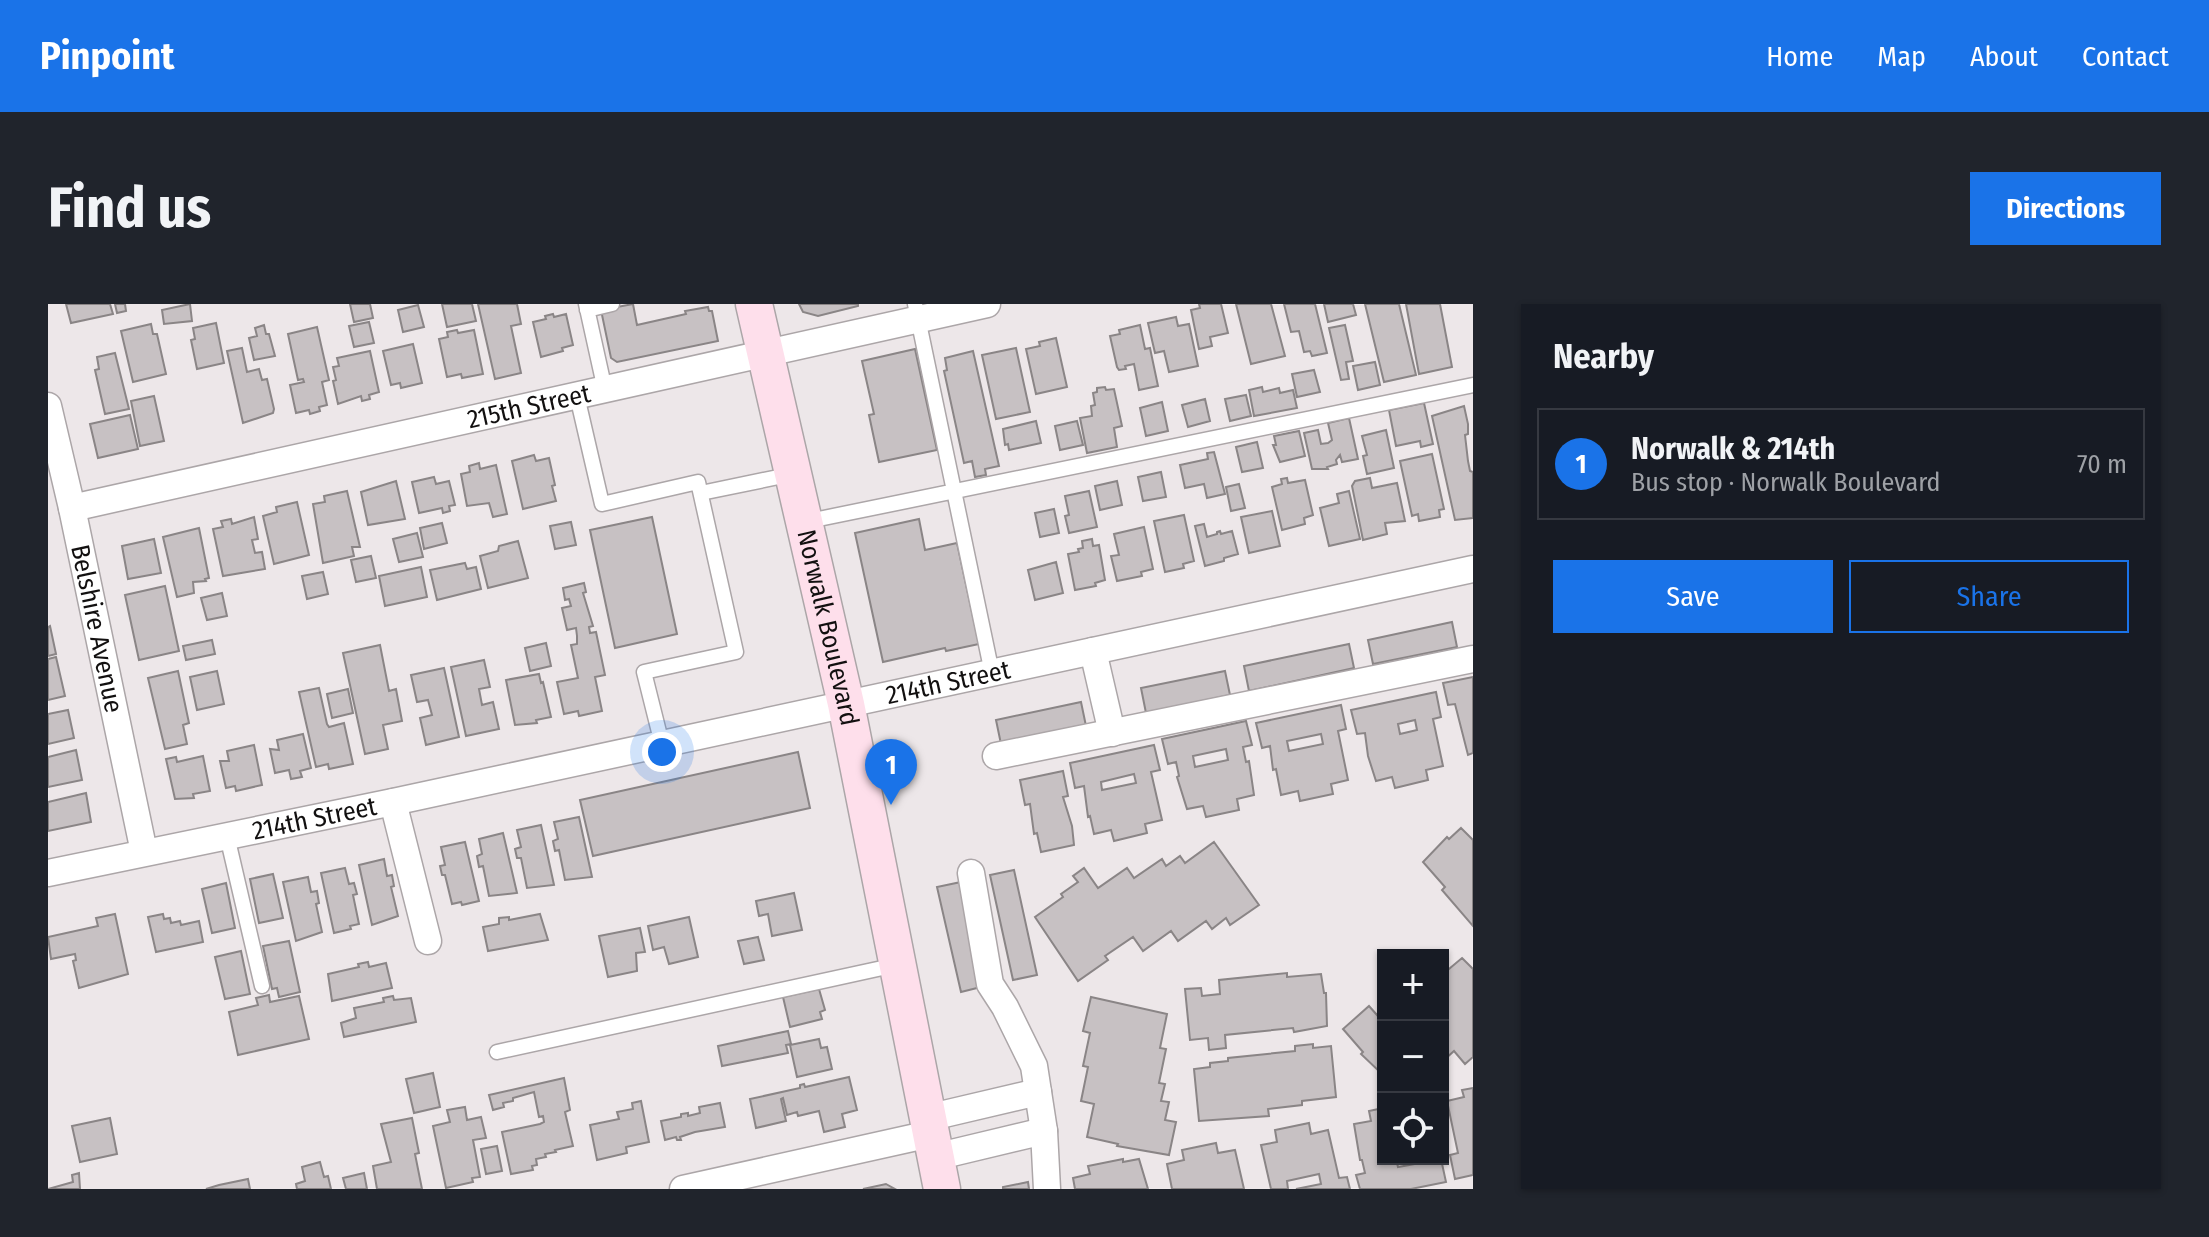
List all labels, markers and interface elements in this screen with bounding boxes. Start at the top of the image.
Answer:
text: Pinpoint [40,33,174,79]
text: Home [1766,40,1833,73]
text: Map [1877,40,1926,73]
text: About [1970,40,2038,73]
text: Contact [2082,40,2169,73]
button: Directions [1970,172,2161,245]
text: Find us [48,175,211,242]
text: Nearby [1553,336,1654,377]
street label: 215th Street [464,378,594,435]
text: Norwalk & 214th [1631,431,1835,467]
text: 1 [1576,449,1587,480]
text: 70 m [2077,449,2127,480]
text: Bus stop · Norwalk Boulevard [1631,467,1940,498]
street label: Norwalk Boulevard [790,527,865,728]
street label: Belshire Avenue [64,542,129,716]
button: Save [1553,560,1833,633]
button: Share [1849,560,2129,633]
street label: 214th Street [883,654,1013,711]
your location [642,732,682,772]
pin: 1 [865,739,917,805]
street label: 214th Street [250,791,380,847]
map controls [1377,949,1449,1165]
button: + [1377,949,1449,1021]
button: − [1377,1021,1449,1093]
button: locate [1377,1093,1449,1165]

